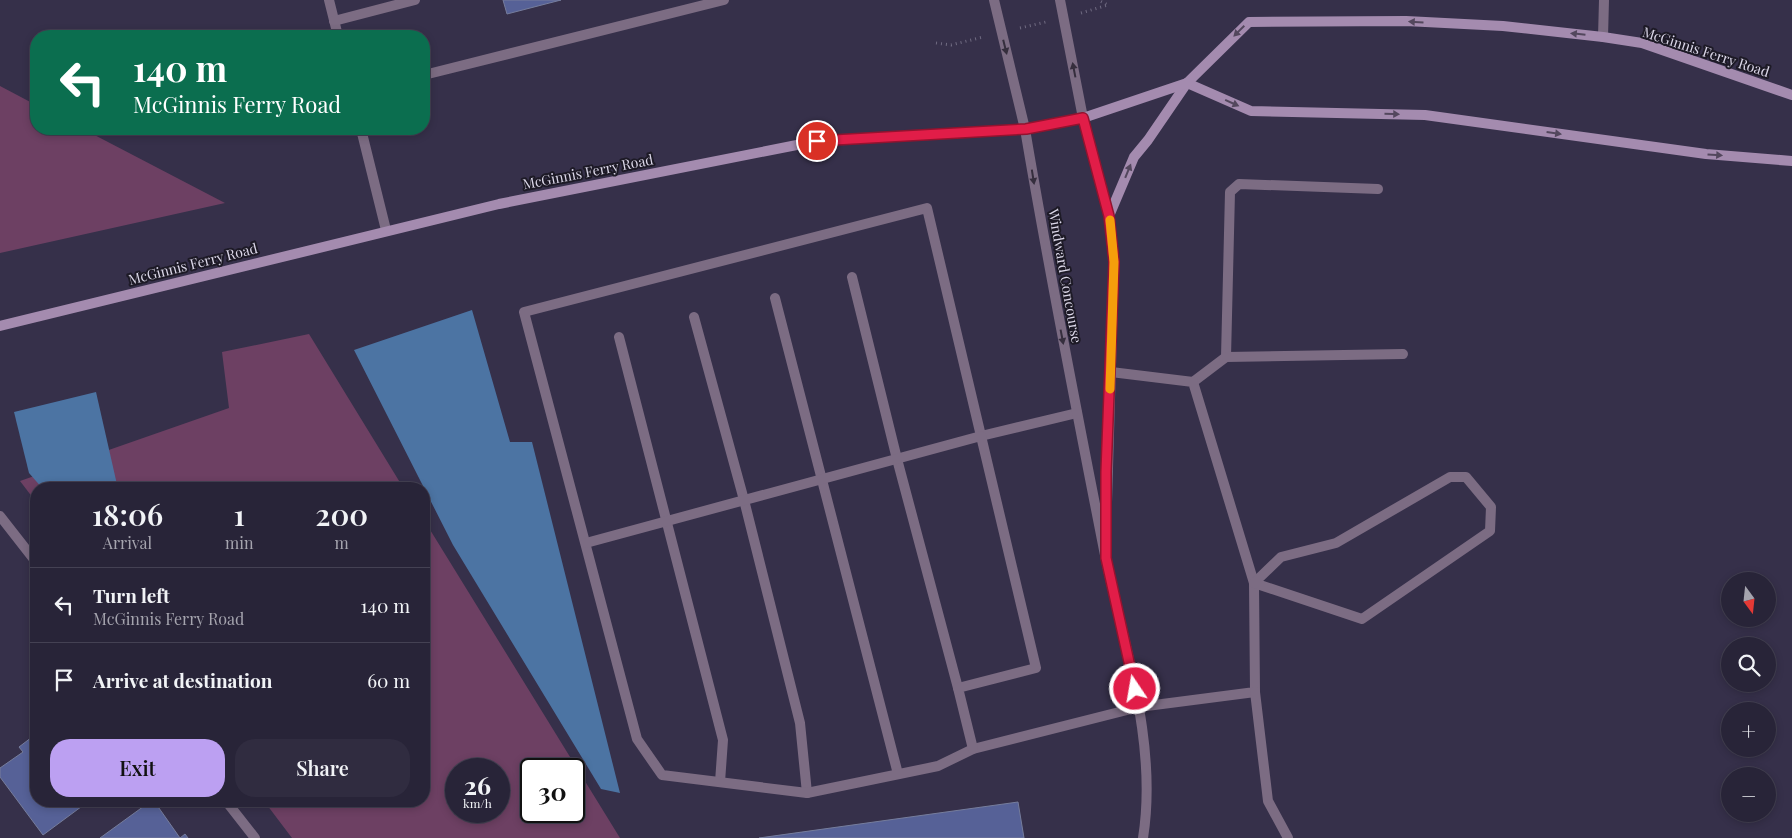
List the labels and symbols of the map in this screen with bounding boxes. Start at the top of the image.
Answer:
one-way arrow [1407,17,1423,25]
street label: McGinnis Ferry Road [1640,22,1772,81]
one-way arrow [1234,25,1246,37]
one-way arrow [1569,30,1585,38]
one-way arrow [1001,40,1009,55]
one-way arrow [1069,61,1077,77]
one-way arrow [1225,99,1239,107]
one-way arrow [1385,111,1401,119]
pin [796,120,838,162]
one-way arrow [1546,129,1562,137]
street label: McGinnis Ferry Road [521,150,655,193]
one-way arrow [1707,151,1723,159]
one-way arrow [1124,163,1132,178]
one-way arrow [1030,169,1038,185]
street label: Windward Concourse [1044,206,1087,345]
street label: McGinnis Ferry Road [126,238,259,289]
one-way arrow [1058,329,1066,344]
north arrow [1721,572,1776,628]
position arrow [1108,662,1160,714]
speed limit sign: 30 [520,758,585,823]

